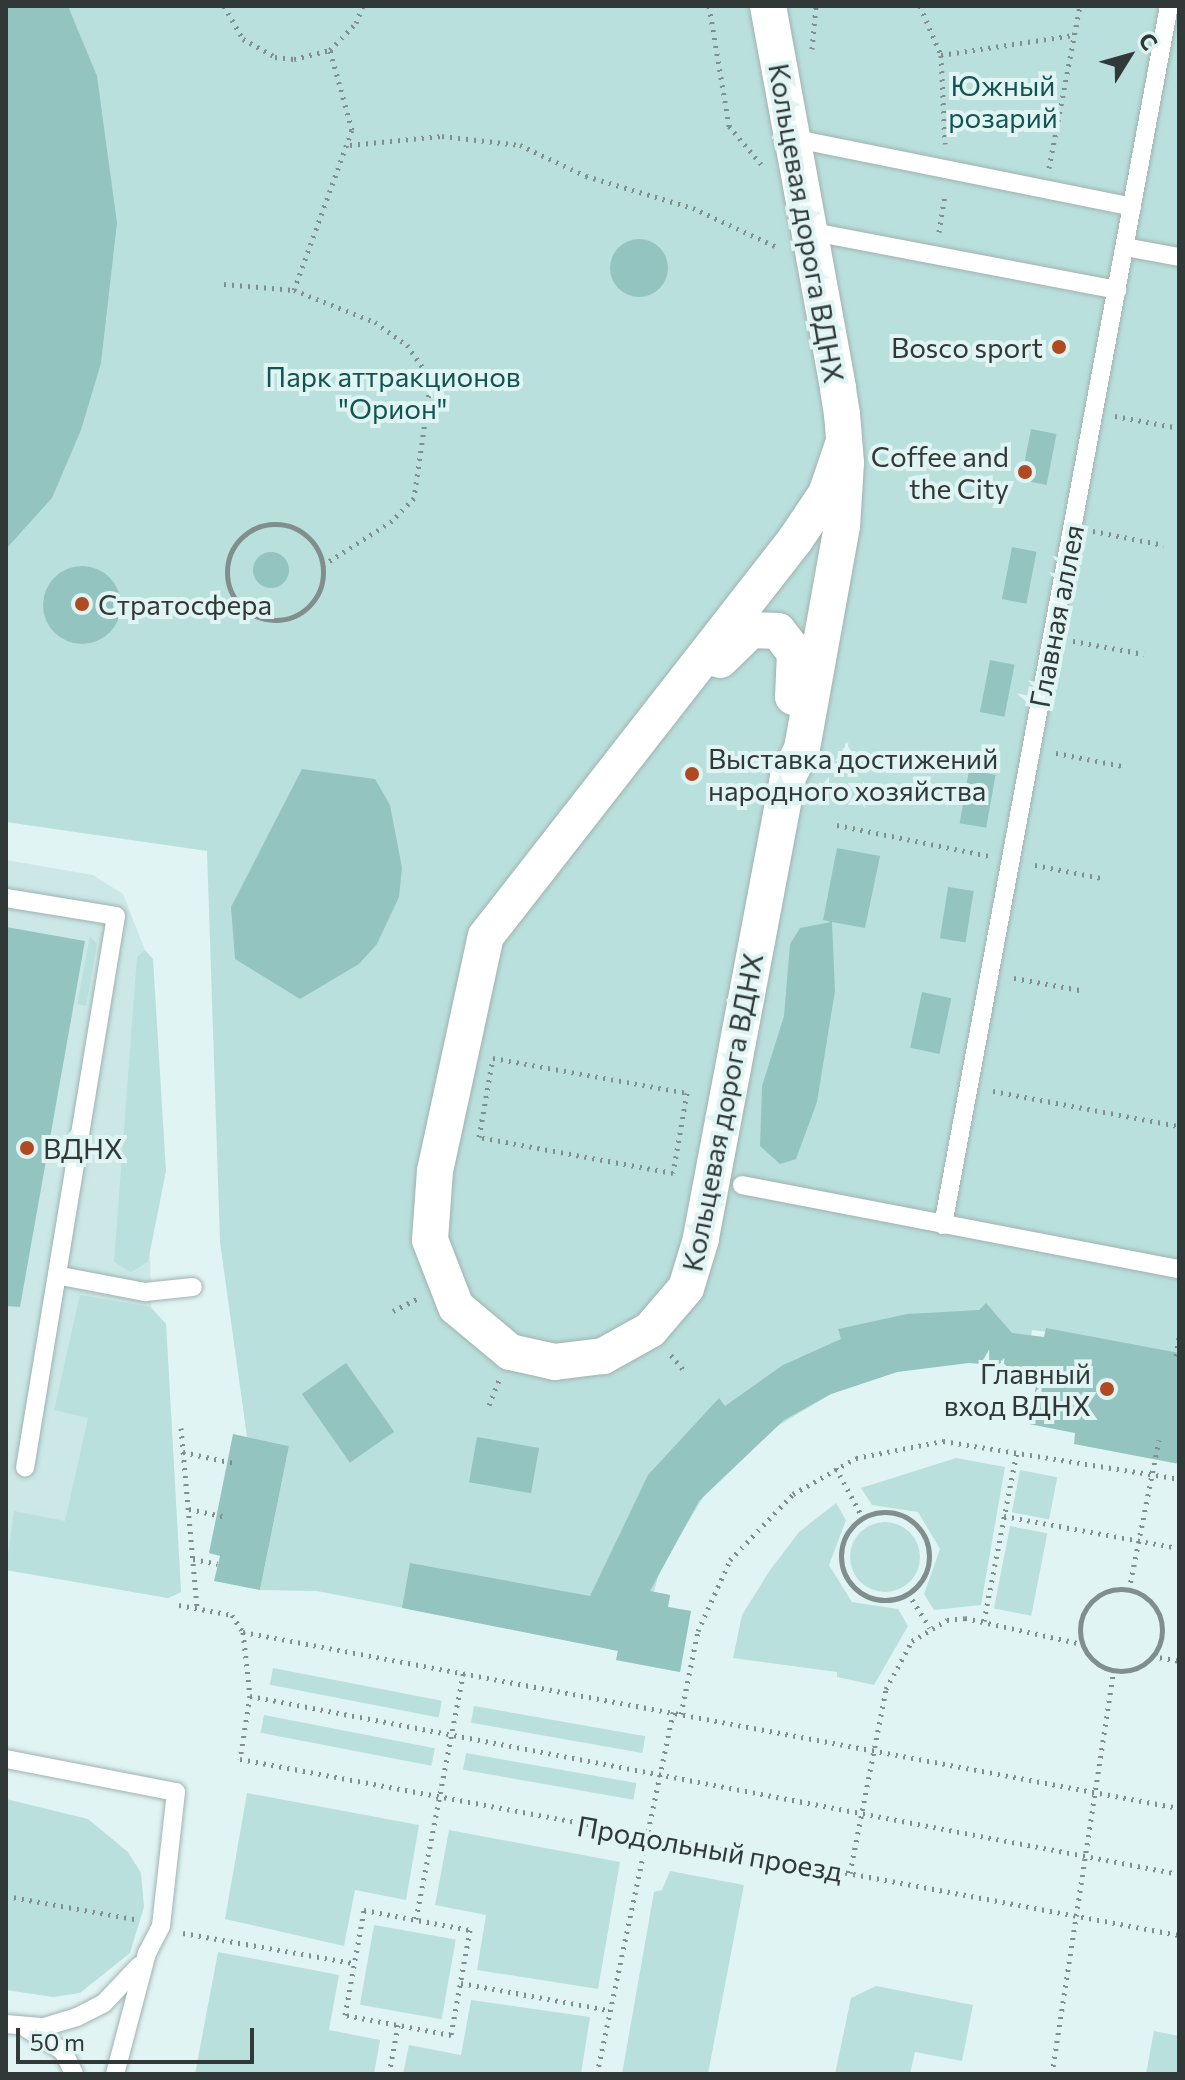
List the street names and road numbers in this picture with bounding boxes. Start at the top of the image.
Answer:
street label: Кольцевая дорога ВДНХ [762,61,852,385]
street label: Главная аллея [1022,522,1090,710]
street label: Кольцевая дорога ВДНХ [675,950,769,1274]
street label: Продольный проезд [575,1808,845,1888]

